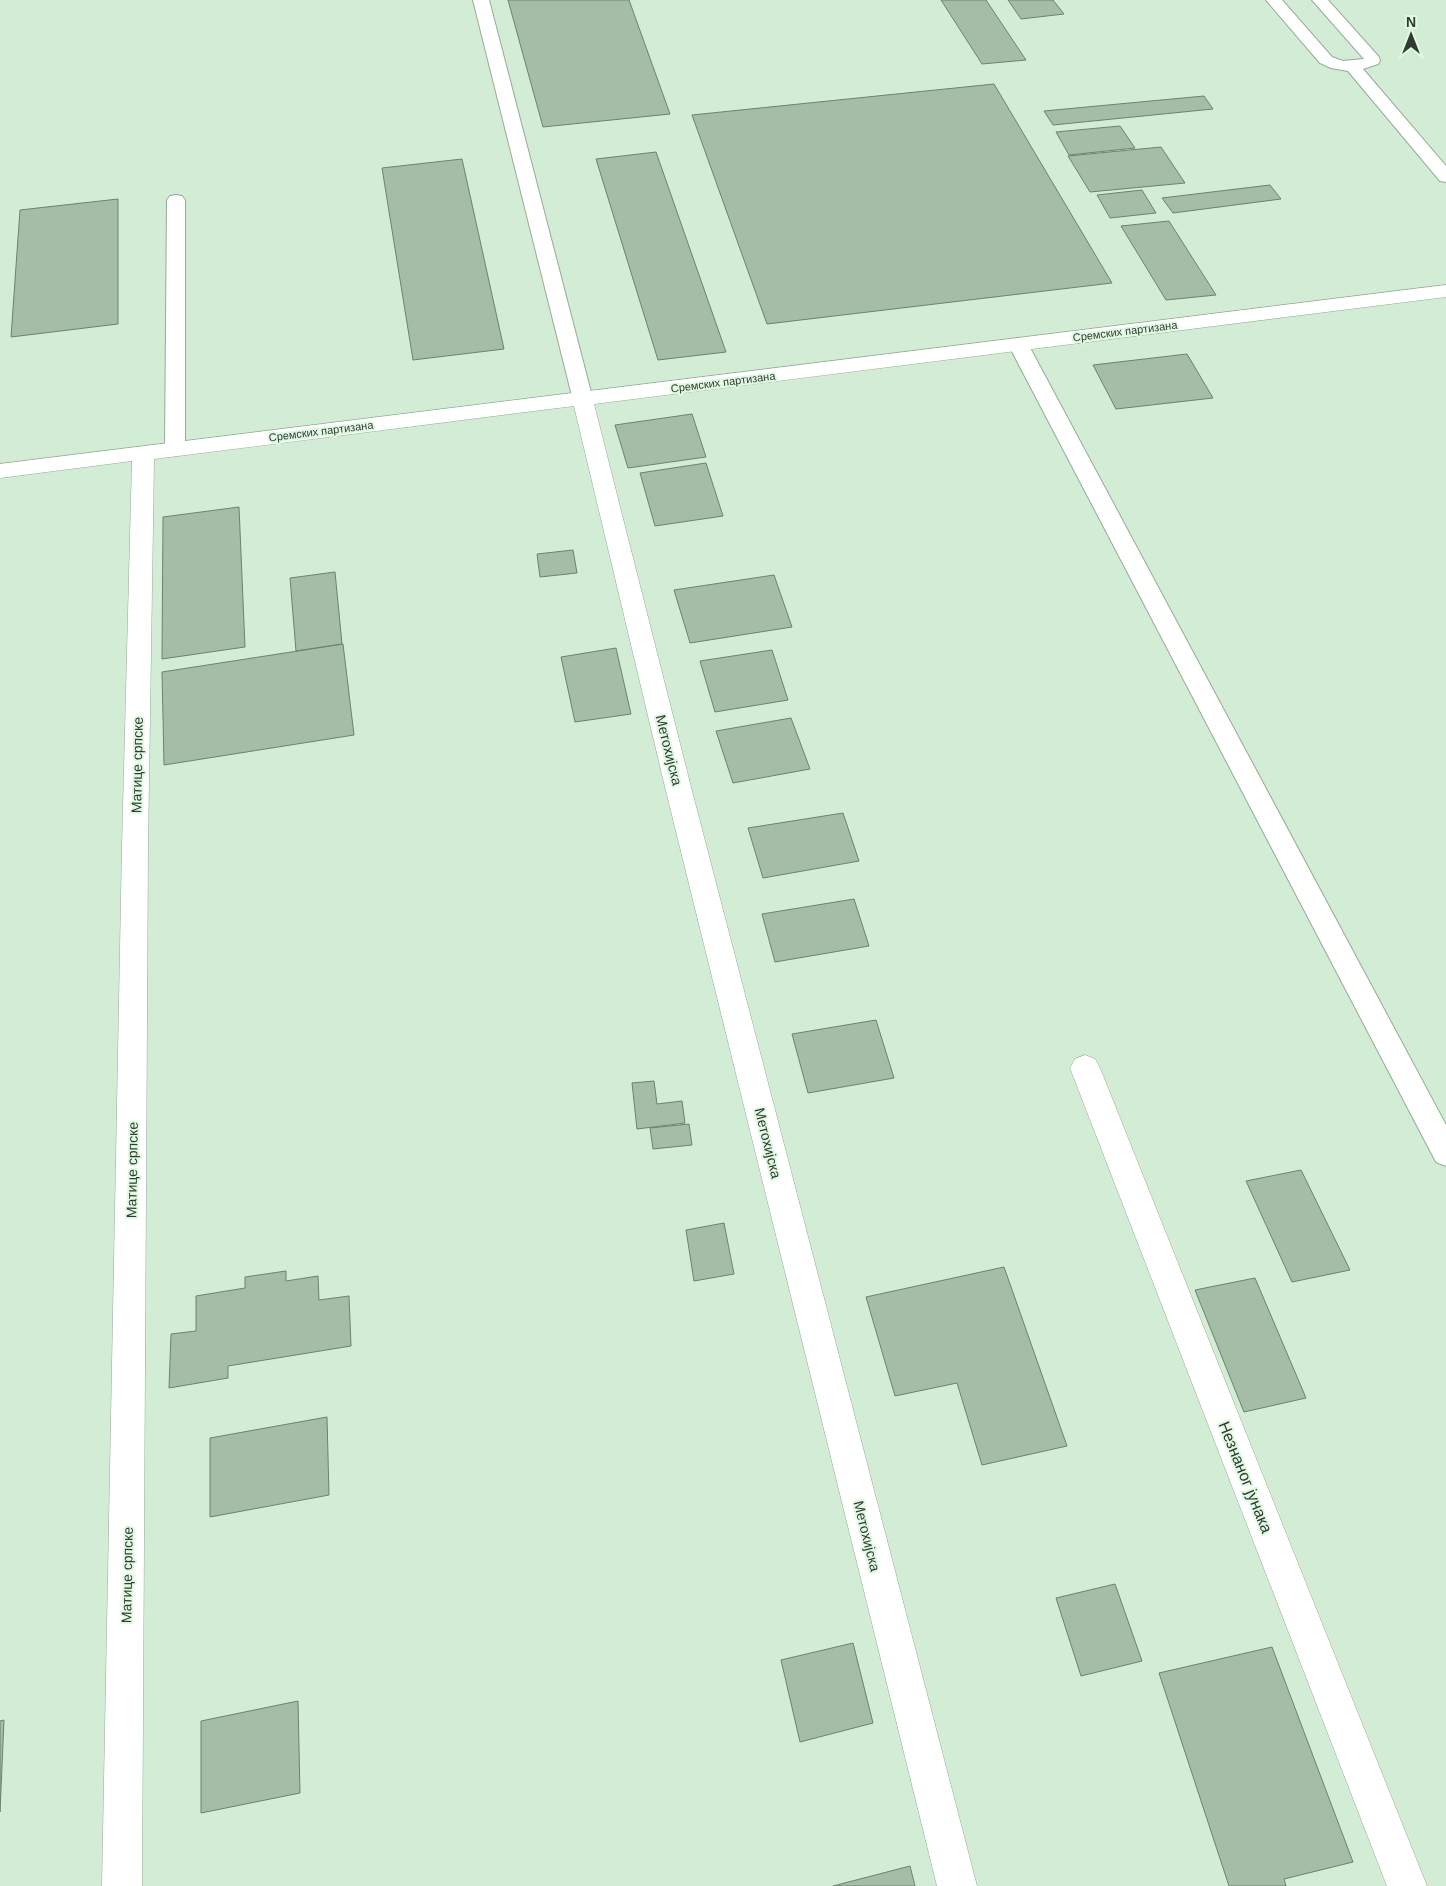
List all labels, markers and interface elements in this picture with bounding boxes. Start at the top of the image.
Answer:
north arrow [1386,10,1436,60]
text: N [1406,14,1416,30]
street label: Сремских партизана [1072,319,1179,343]
street label: Сремских партизана [670,370,777,394]
street label: Сремских партизана [268,419,375,443]
street label: Метохијска [653,713,686,787]
street label: Матице српске [128,716,146,813]
street label: Метохијска [752,1106,785,1180]
street label: Матице српске [123,1121,141,1218]
street label: Незнаног јунака [1215,1419,1276,1536]
street label: Метохијска [851,1499,884,1573]
street label: Матице српске [118,1526,136,1623]

